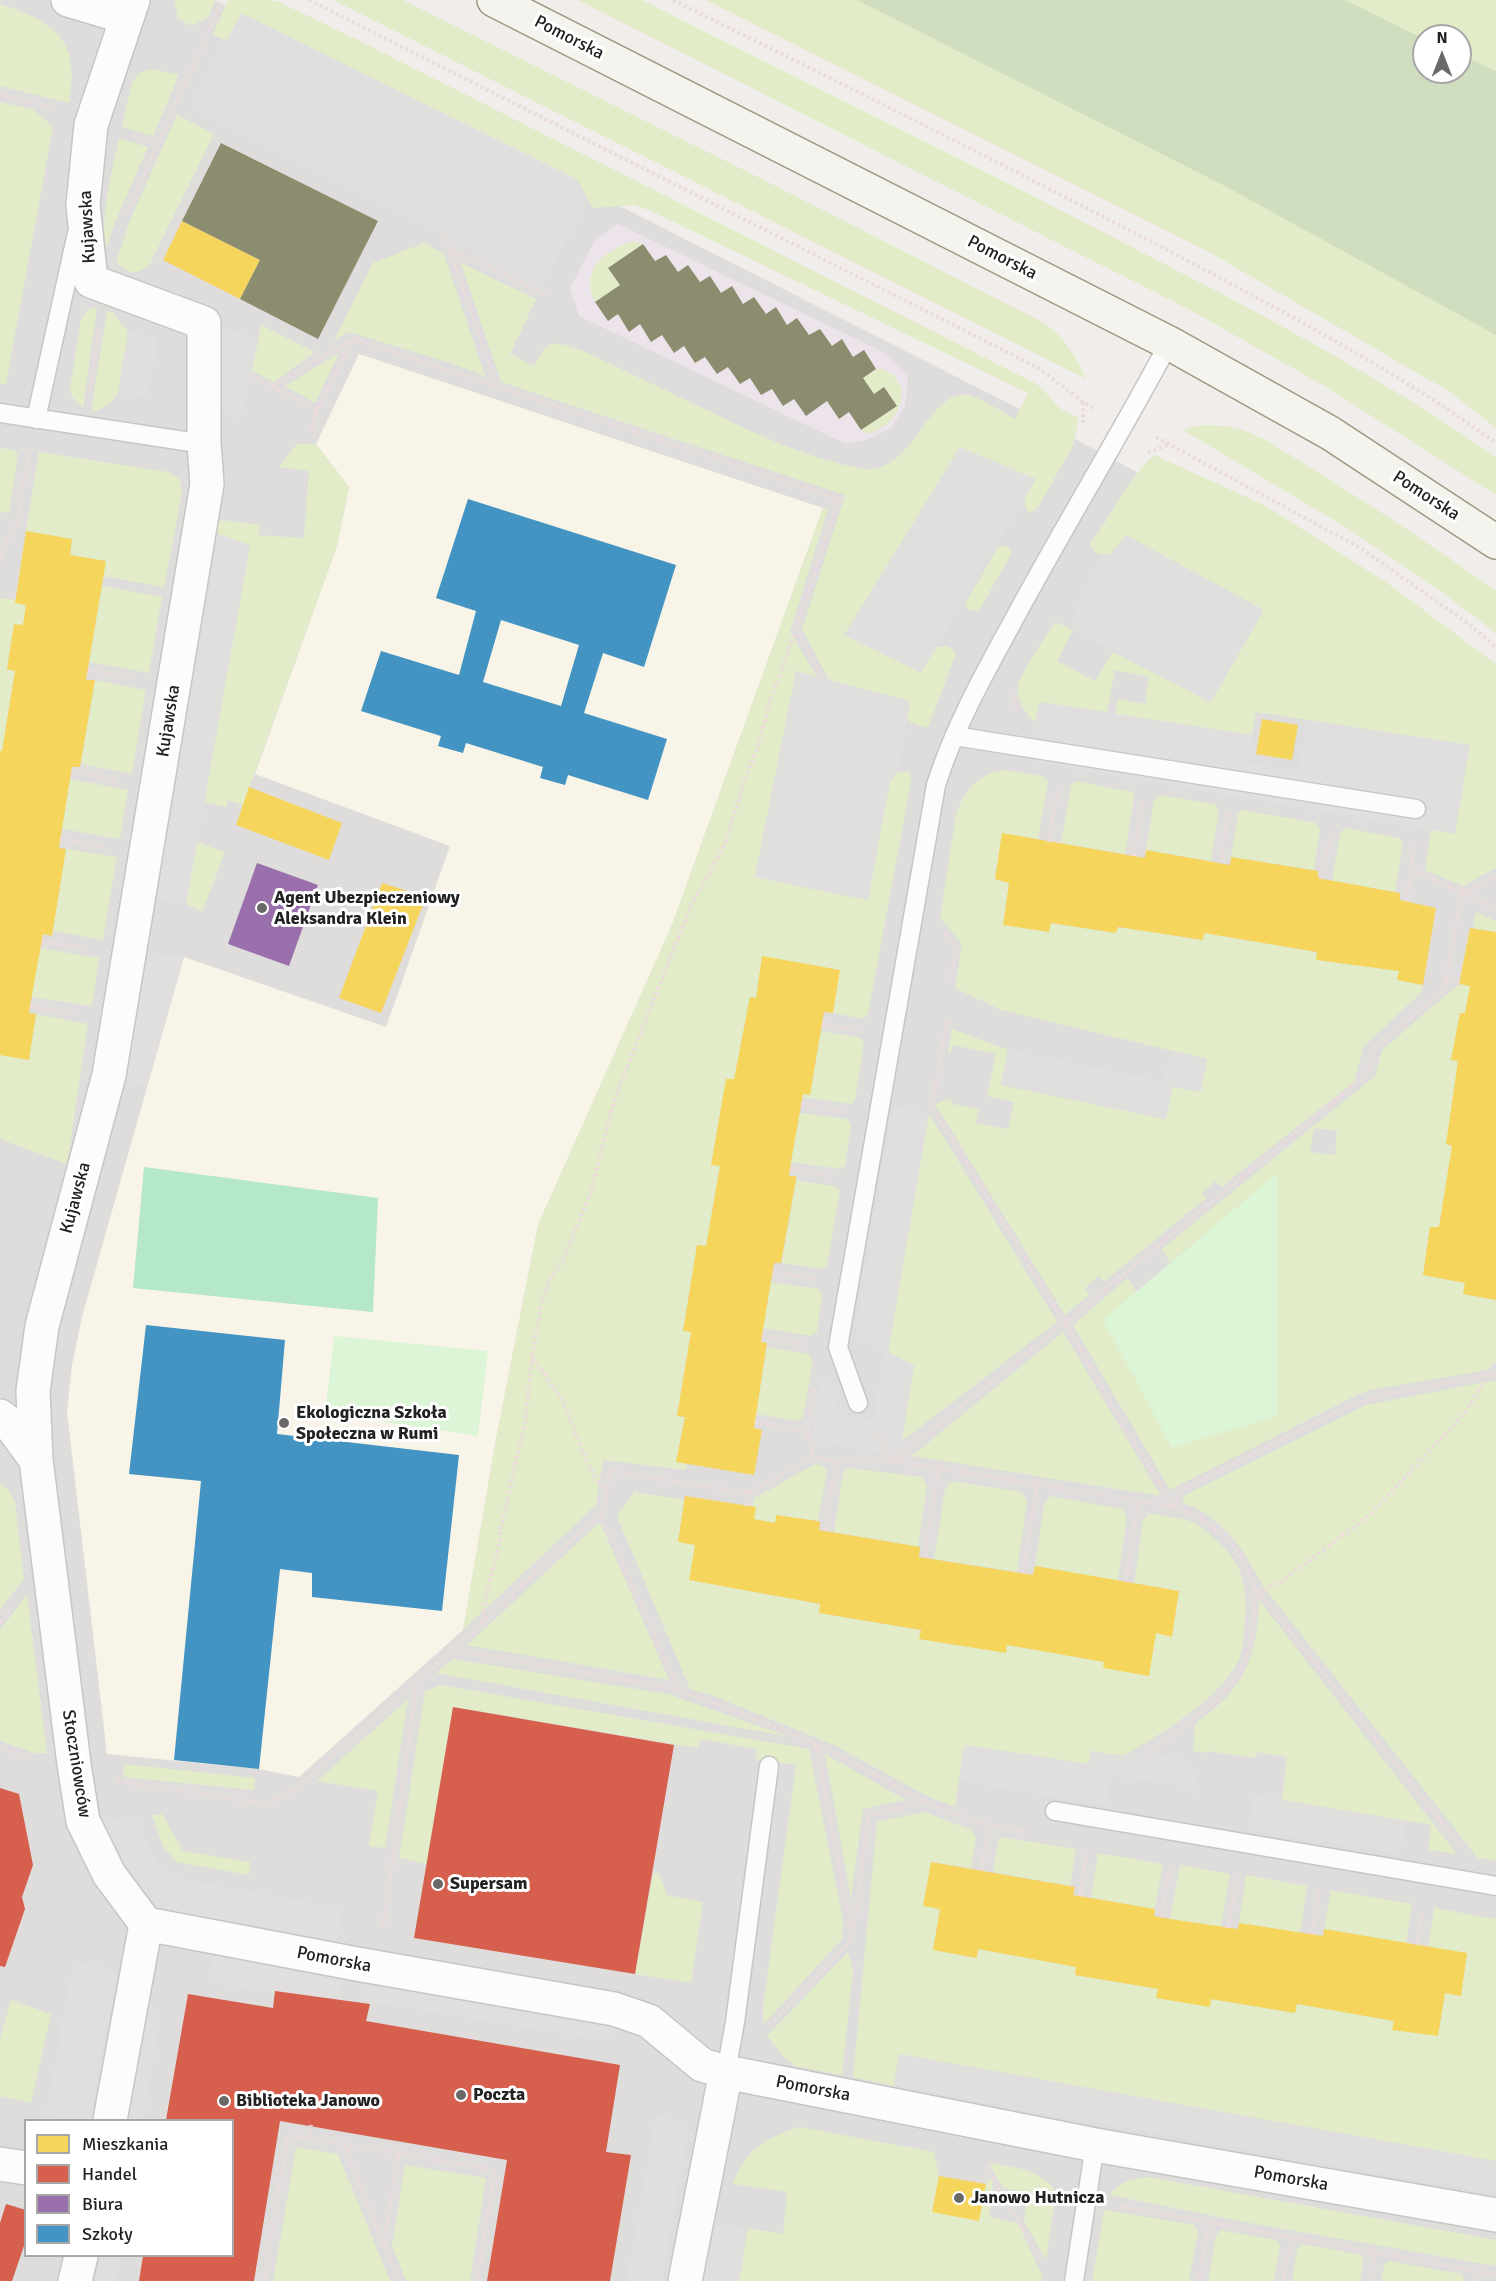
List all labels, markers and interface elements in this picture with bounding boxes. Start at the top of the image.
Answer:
street label: Pomorska [530,11,608,65]
north arrow [1412,24,1472,84]
text: N [1436,28,1448,48]
street label: Kujawska [75,190,101,264]
street label: Pomorska [963,231,1041,285]
street label: Pomorska [1388,466,1464,526]
street label: Kujawska [153,683,185,759]
place label: Agent Ubezpieczeniowy Aleksandra Klein [274,887,460,930]
marker: Agent Ubezpieczeniowy Aleksandra Klein [255,901,269,915]
street label: Kujawska [56,1160,96,1236]
place label: Ekologiczna Szkoła Społeczna w Rumi [296,1402,447,1444]
marker: Ekologiczna Szkoła Społeczna w Rumi [277,1416,291,1430]
street label: Stoczniowców [57,1708,95,1820]
place label: Supersam [450,1873,527,1895]
marker: Supersam [431,1877,445,1891]
street label: Pomorska [295,1942,373,1978]
street label: Pomorska [774,2071,852,2107]
place label: Poczta [473,2084,525,2106]
marker: Poczta [454,2088,468,2102]
place label: Biblioteka Janowo [236,2090,380,2112]
marker: Biblioteka Janowo [217,2094,231,2108]
legend [24,2119,234,2257]
text: Mieszkania [82,2133,168,2155]
street label: Pomorska [1252,2162,1330,2196]
text: Handel [82,2163,137,2185]
place label: Janowo Hutnicza [971,2187,1104,2209]
marker: Janowo Hutnicza [952,2191,966,2205]
text: Biura [82,2193,123,2215]
text: Szkoły [82,2223,133,2245]

